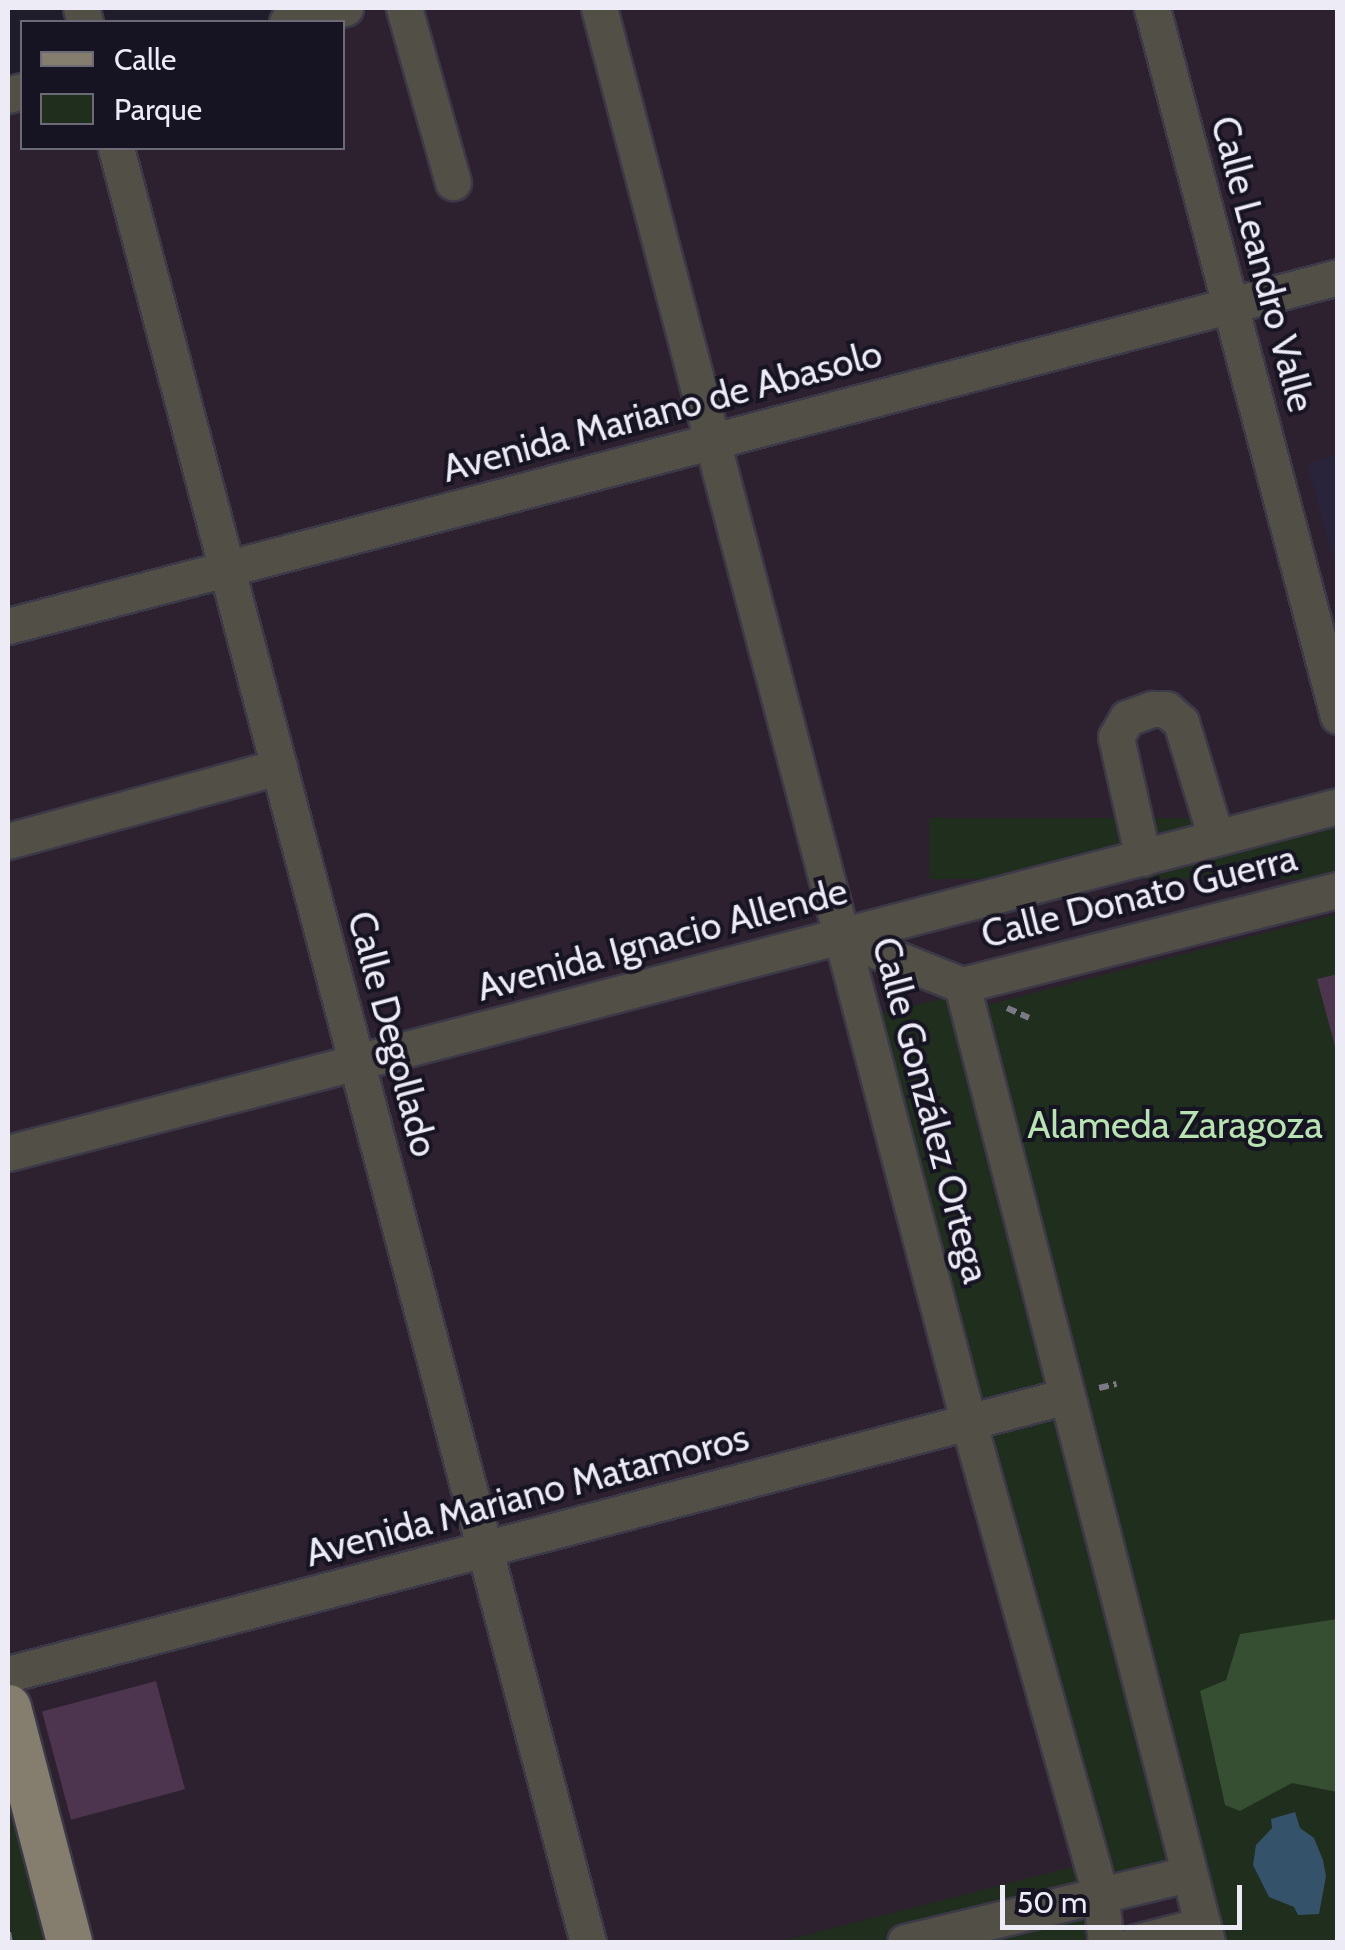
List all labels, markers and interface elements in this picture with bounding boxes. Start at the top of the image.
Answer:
legend [20,20,345,150]
text: Calle [114,41,176,78]
text: Parque [114,91,202,128]
street label: Calle Leandro Valle [1202,111,1324,417]
street label: Avenida Mariano de Abasolo [437,330,887,492]
street label: Calle Donato Guerra [977,835,1301,957]
street label: Avenida Ignacio Allende [472,868,852,1010]
street label: Calle Degollado [338,906,448,1162]
street label: Calle González Ortega [863,932,999,1288]
park label: Alameda Zaragoza [1027,1102,1323,1148]
street label: Avenida Mariano Matamoros [300,1414,754,1576]
scale bar [1005,1865,1248,1927]
text: 50 m [1017,1884,1087,1921]

